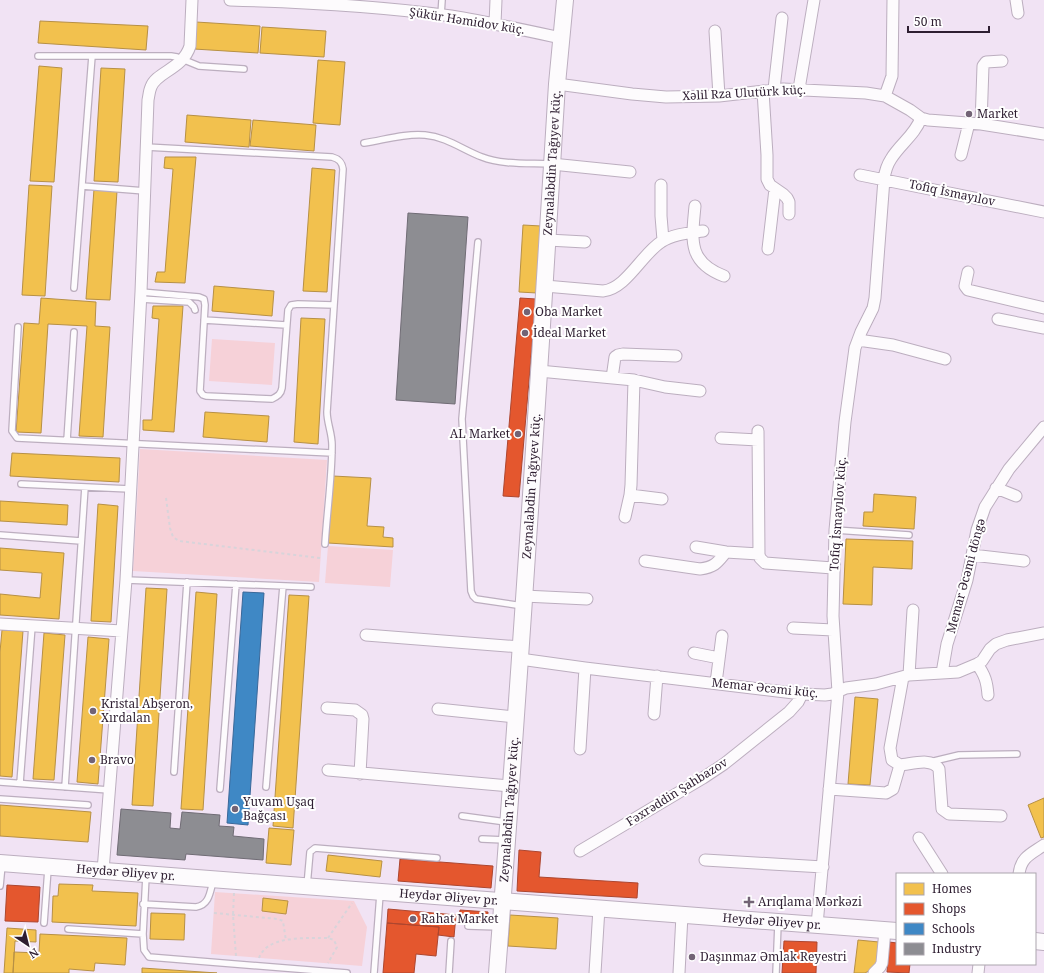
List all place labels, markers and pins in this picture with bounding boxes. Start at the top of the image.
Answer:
place label: Market [977,105,1018,122]
marker: Market [964,109,974,119]
place label: Oba Market [535,303,602,320]
marker: Oba Market [522,307,532,317]
place label: İdeal Market [533,324,606,341]
marker: İdeal Market [520,328,530,338]
place label: AL Market [450,425,510,442]
marker: AL Market [513,429,523,439]
place label: Kristal Abşeron, Xırdalan [101,695,193,726]
marker: Kristal Abşeron, Xırdalan [88,706,98,716]
place label: Bravo [100,751,134,768]
marker: Bravo [87,755,97,765]
place label: Yuvam Uşaq Bağçası [242,793,315,824]
marker: Yuvam Uşaq Bağçası [230,804,240,814]
place label: Arıqlama Mərkəzi [758,893,862,910]
marker: Arıqlama Mərkəzi [743,896,755,908]
place label: Rahat Market [421,910,498,927]
marker: Rahat Market [408,914,418,924]
place label: Daşınmaz Əmlak Reyestri [700,948,847,965]
marker: Daşınmaz Əmlak Reyestri [687,952,697,962]

